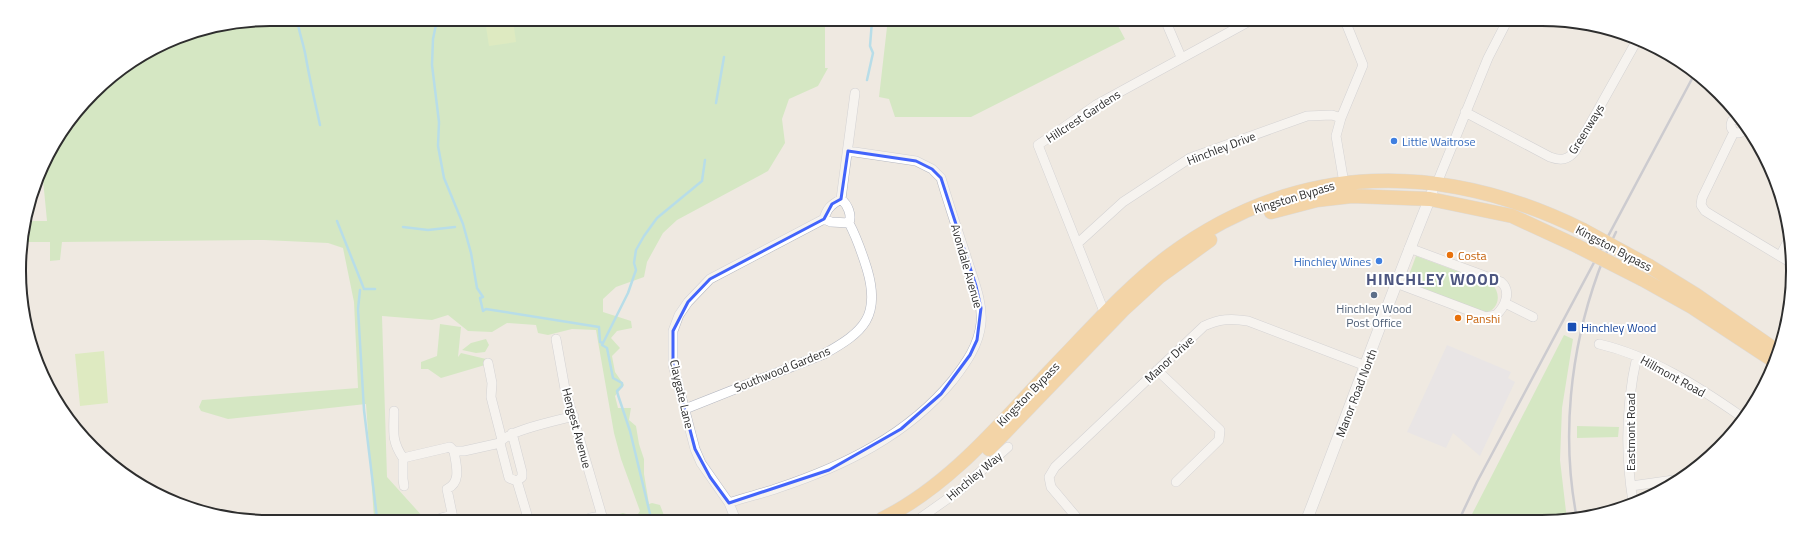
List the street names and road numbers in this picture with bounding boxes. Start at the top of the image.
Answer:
street label: Hillcrest Gardens [1042,84,1125,147]
street label: Greenways [1563,100,1609,158]
street label: Hinchley Drive [1184,126,1258,170]
street label: Kingston Bypass [1251,176,1337,218]
street label: Kingston Bypass [1572,220,1656,276]
street label: Avondale Avenue [946,222,988,310]
street label: Manor Drive [1140,331,1198,387]
street label: Southwood Gardens [731,341,833,397]
street label: Manor Road North [1330,346,1382,440]
street label: Hillmont Road [1637,350,1709,402]
street label: Kingston Bypass [992,357,1064,431]
street label: Claygate Lane [665,358,699,430]
street label: Hengest Avenue [557,386,597,470]
street label: Eastmont Road [1621,393,1640,471]
street label: Hinchley Way [942,447,1006,505]

